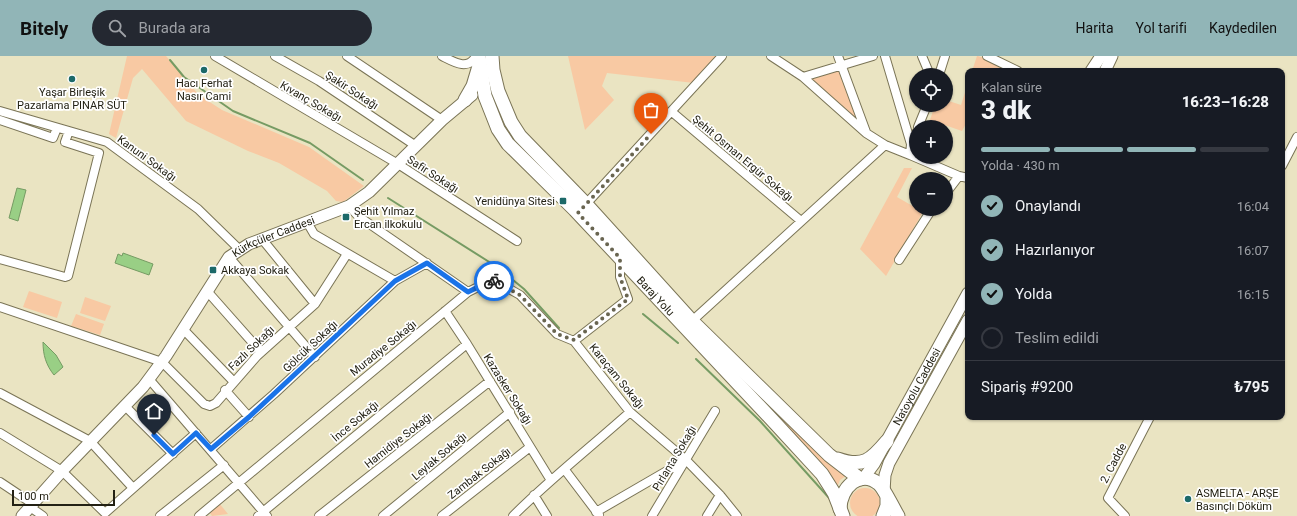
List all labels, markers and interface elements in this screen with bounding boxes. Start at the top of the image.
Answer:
search box [92,10,372,46]
text: Bitely [20,17,68,40]
icon: search [106,17,128,39]
text: Burada ara [138,19,210,37]
text: Harita [1076,20,1114,36]
text: Yol tarifi [1136,20,1187,36]
text: Kaydedilen [1209,20,1277,36]
marker: Hacı Ferhat Nasır Cami [199,65,209,75]
street label: Şakir Sokağı [323,68,381,112]
map controls [909,68,953,216]
button: locate [909,68,953,112]
marker: Yaşar Birleşik Pazarlama PINAR SÜT [67,74,77,84]
place label: Hacı Ferhat Nasır Cami [176,77,233,103]
street label: Kıvanç Sokağı [278,79,344,124]
text: Kalan süre [981,80,1042,95]
place label: Yaşar Birleşik Pazarlama PINAR SÜT [17,86,127,112]
pin [634,93,668,134]
text: 16:23–16:28 [1182,93,1269,111]
text: 3 dk [981,95,1031,125]
icon: bag [640,99,662,121]
street label: Şehit Osman Ergür Sokağı [690,113,795,204]
button: + [909,120,953,164]
street label: Kanuni Sokağı [115,133,179,184]
street label: Safir Sokağı [405,153,461,196]
text: Yolda · 430 m [981,158,1060,173]
button: − [909,172,953,216]
place label: Yenidünya Sitesi [475,195,555,208]
icon: check [981,195,1003,217]
marker: Yenidünya Sitesi [558,196,568,206]
text: Onaylandı [1015,197,1081,215]
text: 16:04 [1237,199,1269,214]
place label: Şehit Yılmaz Ercan ilkokulu [354,205,422,231]
marker: Şehit Yılmaz Ercan ilkokulu [341,212,351,222]
street label: Kürkçüler Caddesi [230,214,317,260]
icon: check [981,239,1003,261]
text: Hazırlanıyor [1015,241,1095,259]
text: 16:07 [1237,243,1269,258]
courier [474,261,514,301]
place label: Akkaya Sokak [221,264,289,277]
marker: Akkaya Sokak [208,265,218,275]
icon: bike [483,270,505,292]
street label: Baraj Yolu [634,274,677,319]
icon: check [981,283,1003,305]
text: Yolda [1015,285,1052,303]
text: 16:15 [1237,287,1269,302]
street label: Gölcük Sokağı [280,318,340,375]
street label: Muradiye Sokağı [348,318,419,379]
street label: Fazlı Sokağı [226,323,277,373]
text: Teslim edildi [1015,329,1099,347]
street label: Karaçam Sokağı [586,341,647,411]
street label: Natoyolu Caddesi [891,346,943,428]
street label: Kazasker Sokağı [481,351,535,427]
text: Sipariş #9200 [981,378,1073,396]
text: ₺795 [1234,378,1269,396]
pin [137,394,171,435]
street label: İnce Sokağı [329,398,381,445]
icon: home [143,400,165,422]
street label: Hamidiye Sokağı [362,410,435,471]
street label: Pırlanta Sokağı [650,423,699,493]
street label: Leylak Sokağı [409,430,469,483]
street label: 2. Cadde [1098,441,1129,485]
street label: Zambak Sokağı [445,445,513,502]
place label: ASMELTA - ARŞE Basınçlı Döküm [1196,487,1279,513]
scale bar [12,488,115,507]
text: 100 m [18,490,49,503]
marker: ASMELTA - ARŞE Basınçlı Döküm [1183,494,1193,504]

